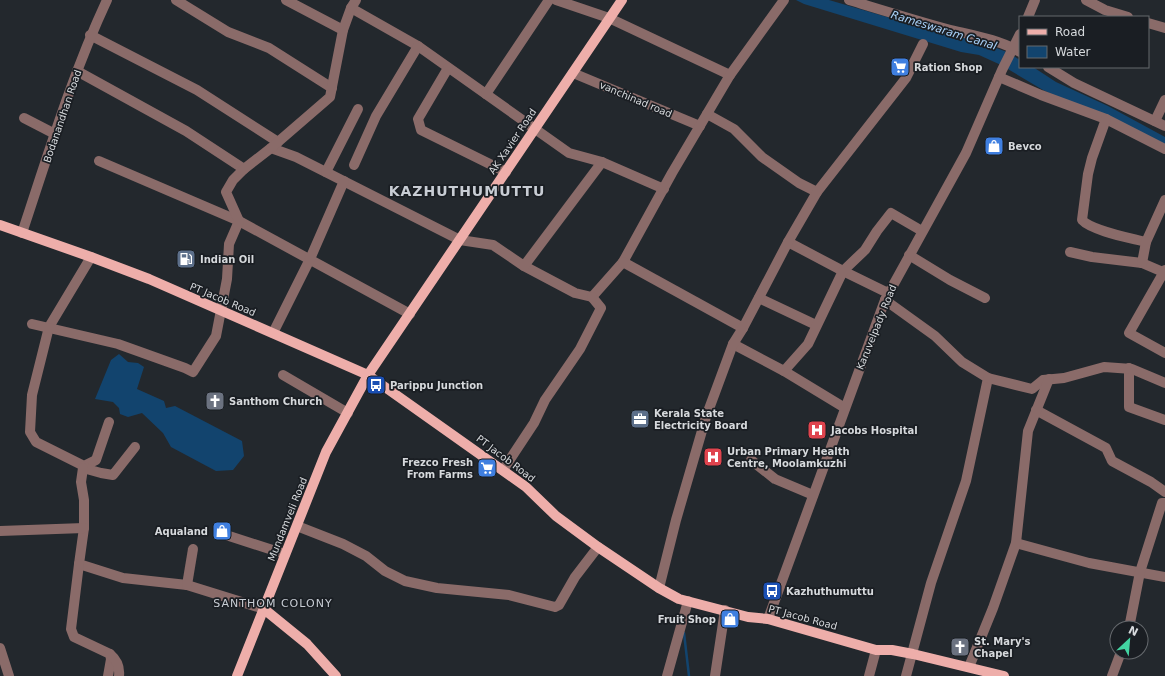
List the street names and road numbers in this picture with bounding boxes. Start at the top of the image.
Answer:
street label: Bodanandhan Road [41,68,84,164]
street label: vanchinad road [598,79,674,120]
street label: AK Xavier Road [486,106,538,176]
street label: PT Jacob Road [188,281,257,318]
street label: Karuvelpady Road [854,283,899,371]
street label: PT Jacob Road [474,433,537,484]
street label: Mundamveli Road [266,476,309,563]
street label: PT Jacob Road [767,603,838,632]

